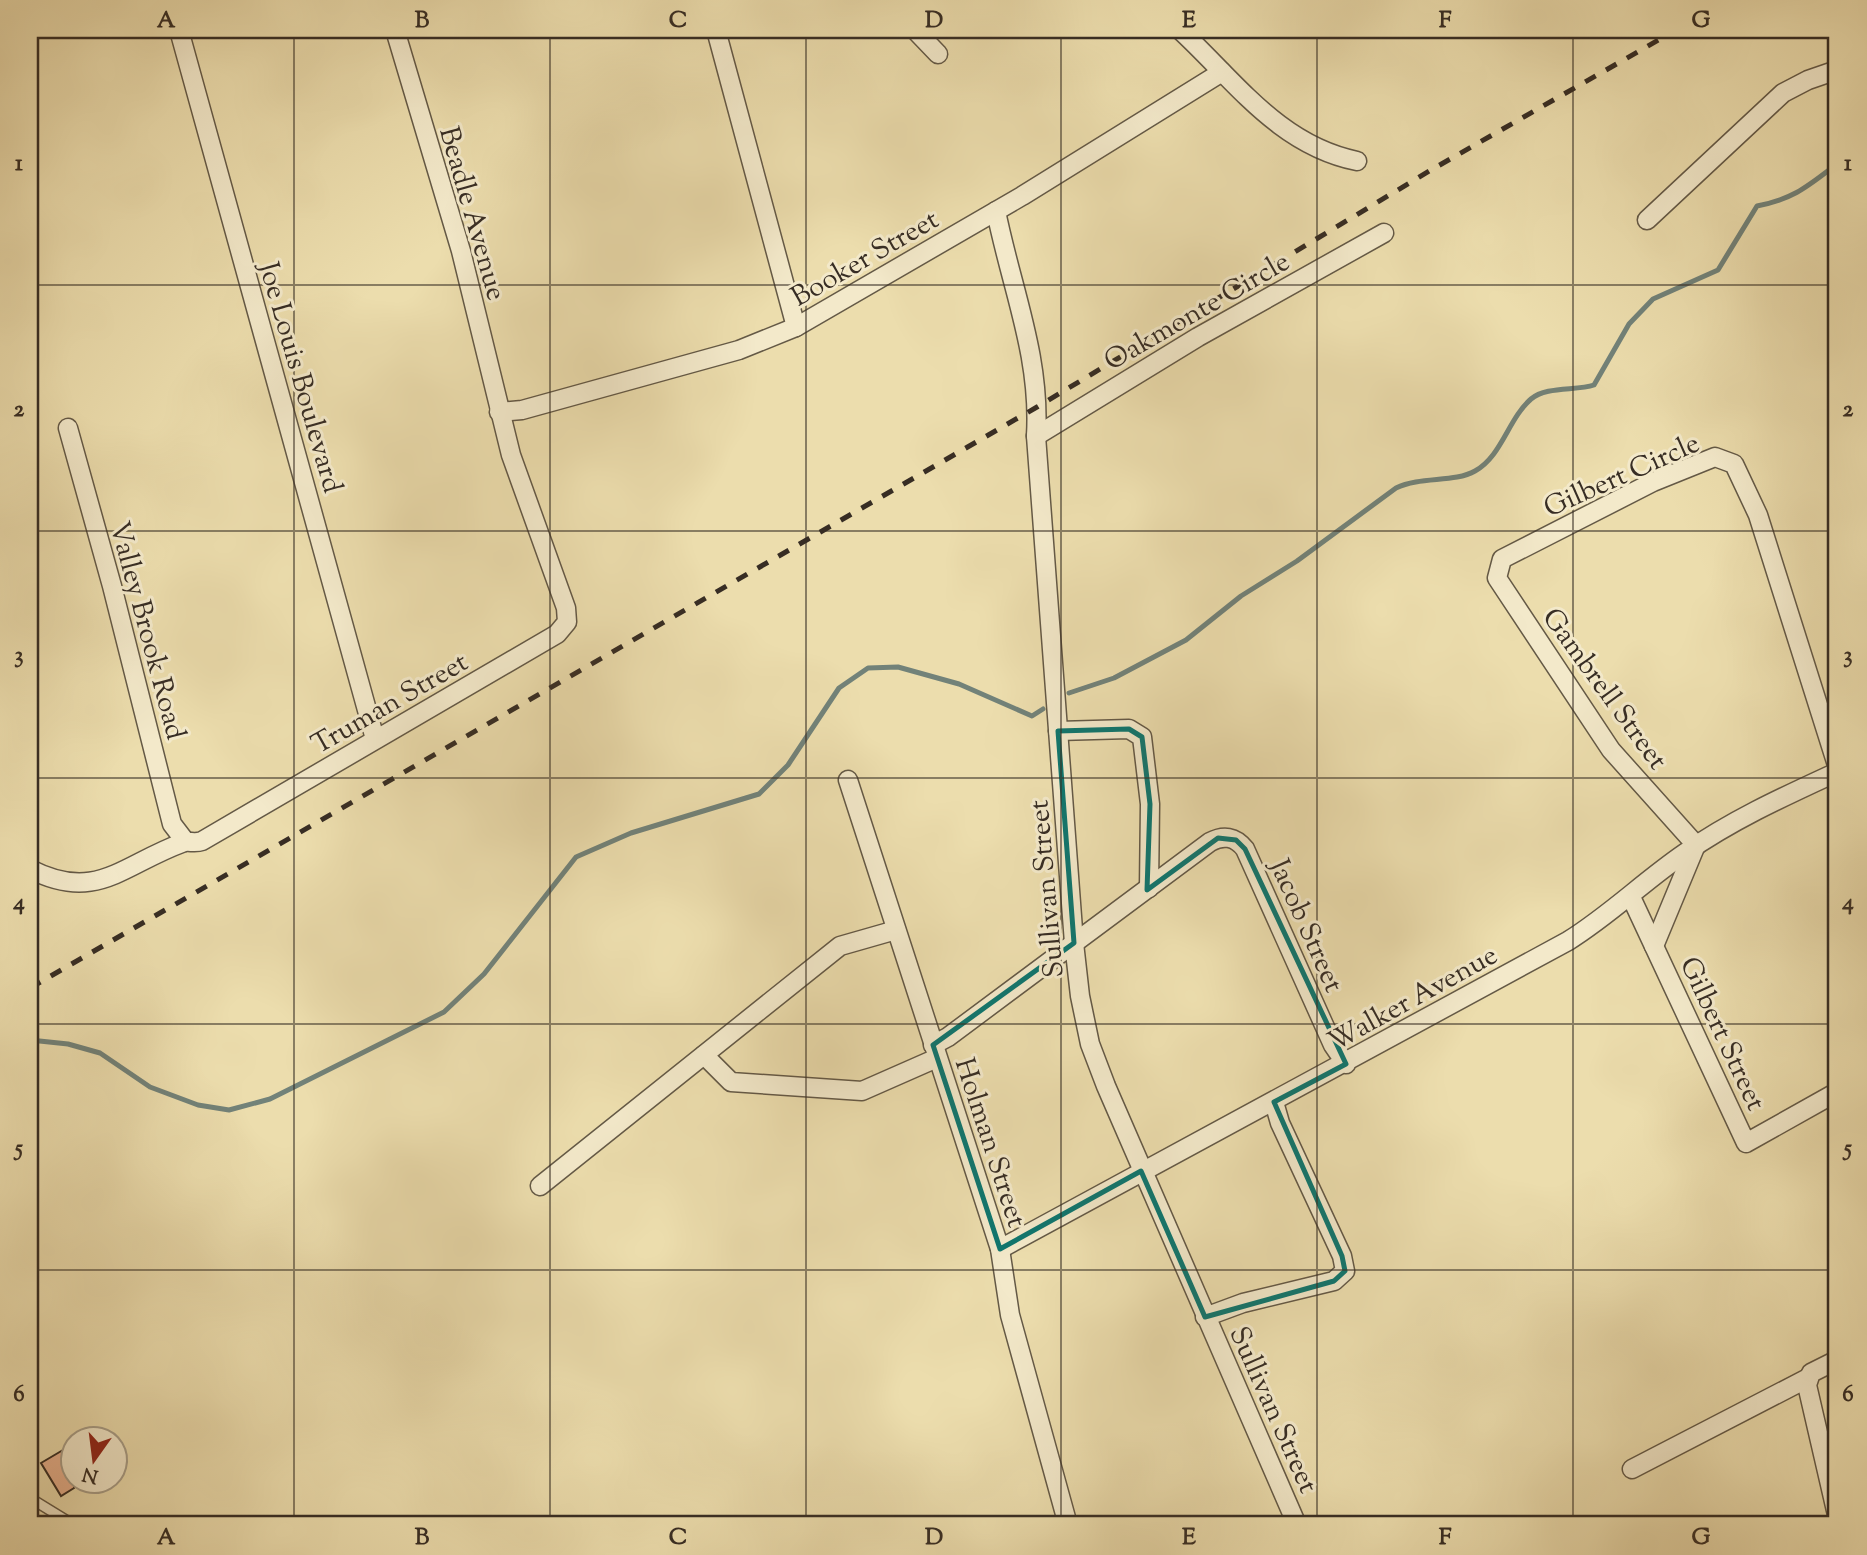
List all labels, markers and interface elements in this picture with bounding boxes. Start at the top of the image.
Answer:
text: A [157,5,176,38]
text: B [415,5,430,38]
text: C [669,5,687,38]
text: D [925,5,943,38]
text: E [1182,5,1196,38]
text: F [1439,5,1452,38]
text: G [1692,5,1711,38]
street label: Beadle Avenue [427,122,515,305]
text: 1 [15,148,23,181]
text: 1 [1844,148,1852,181]
street label: Booker Street [784,201,947,318]
street label: Oakmonte Circle [1097,243,1298,382]
street label: Joe Louis Boulevard [246,256,351,498]
text: 2 [14,394,25,427]
text: 2 [1843,394,1854,427]
street label: Gilbert Circle [1538,425,1707,529]
street label: Valley Brook Road [98,517,195,745]
street label: Gambrell Street [1531,601,1676,779]
text: 3 [14,640,24,673]
text: 3 [1843,640,1853,673]
street label: Truman Street [305,643,477,766]
street label: Sullivan Street [1020,798,1076,979]
street label: Jacob Street [1257,851,1353,1000]
text: 4 [12,887,25,920]
text: 4 [1841,887,1854,920]
street label: Walker Avenue [1321,936,1505,1063]
street label: Gilbert Street [1668,951,1775,1118]
street label: Holman Street [943,1053,1035,1233]
text: 5 [13,1133,23,1166]
text: 5 [1842,1133,1852,1166]
street label: Sullivan Street [1218,1320,1327,1500]
text: 6 [13,1379,25,1412]
text: 6 [1842,1379,1854,1412]
north arrow [60,1426,130,1496]
text: N [80,1459,101,1489]
text: A [157,1522,176,1555]
text: B [415,1522,430,1555]
text: C [669,1522,687,1555]
text: D [925,1522,943,1555]
text: E [1182,1522,1196,1555]
text: F [1439,1522,1452,1555]
text: G [1692,1522,1711,1555]

